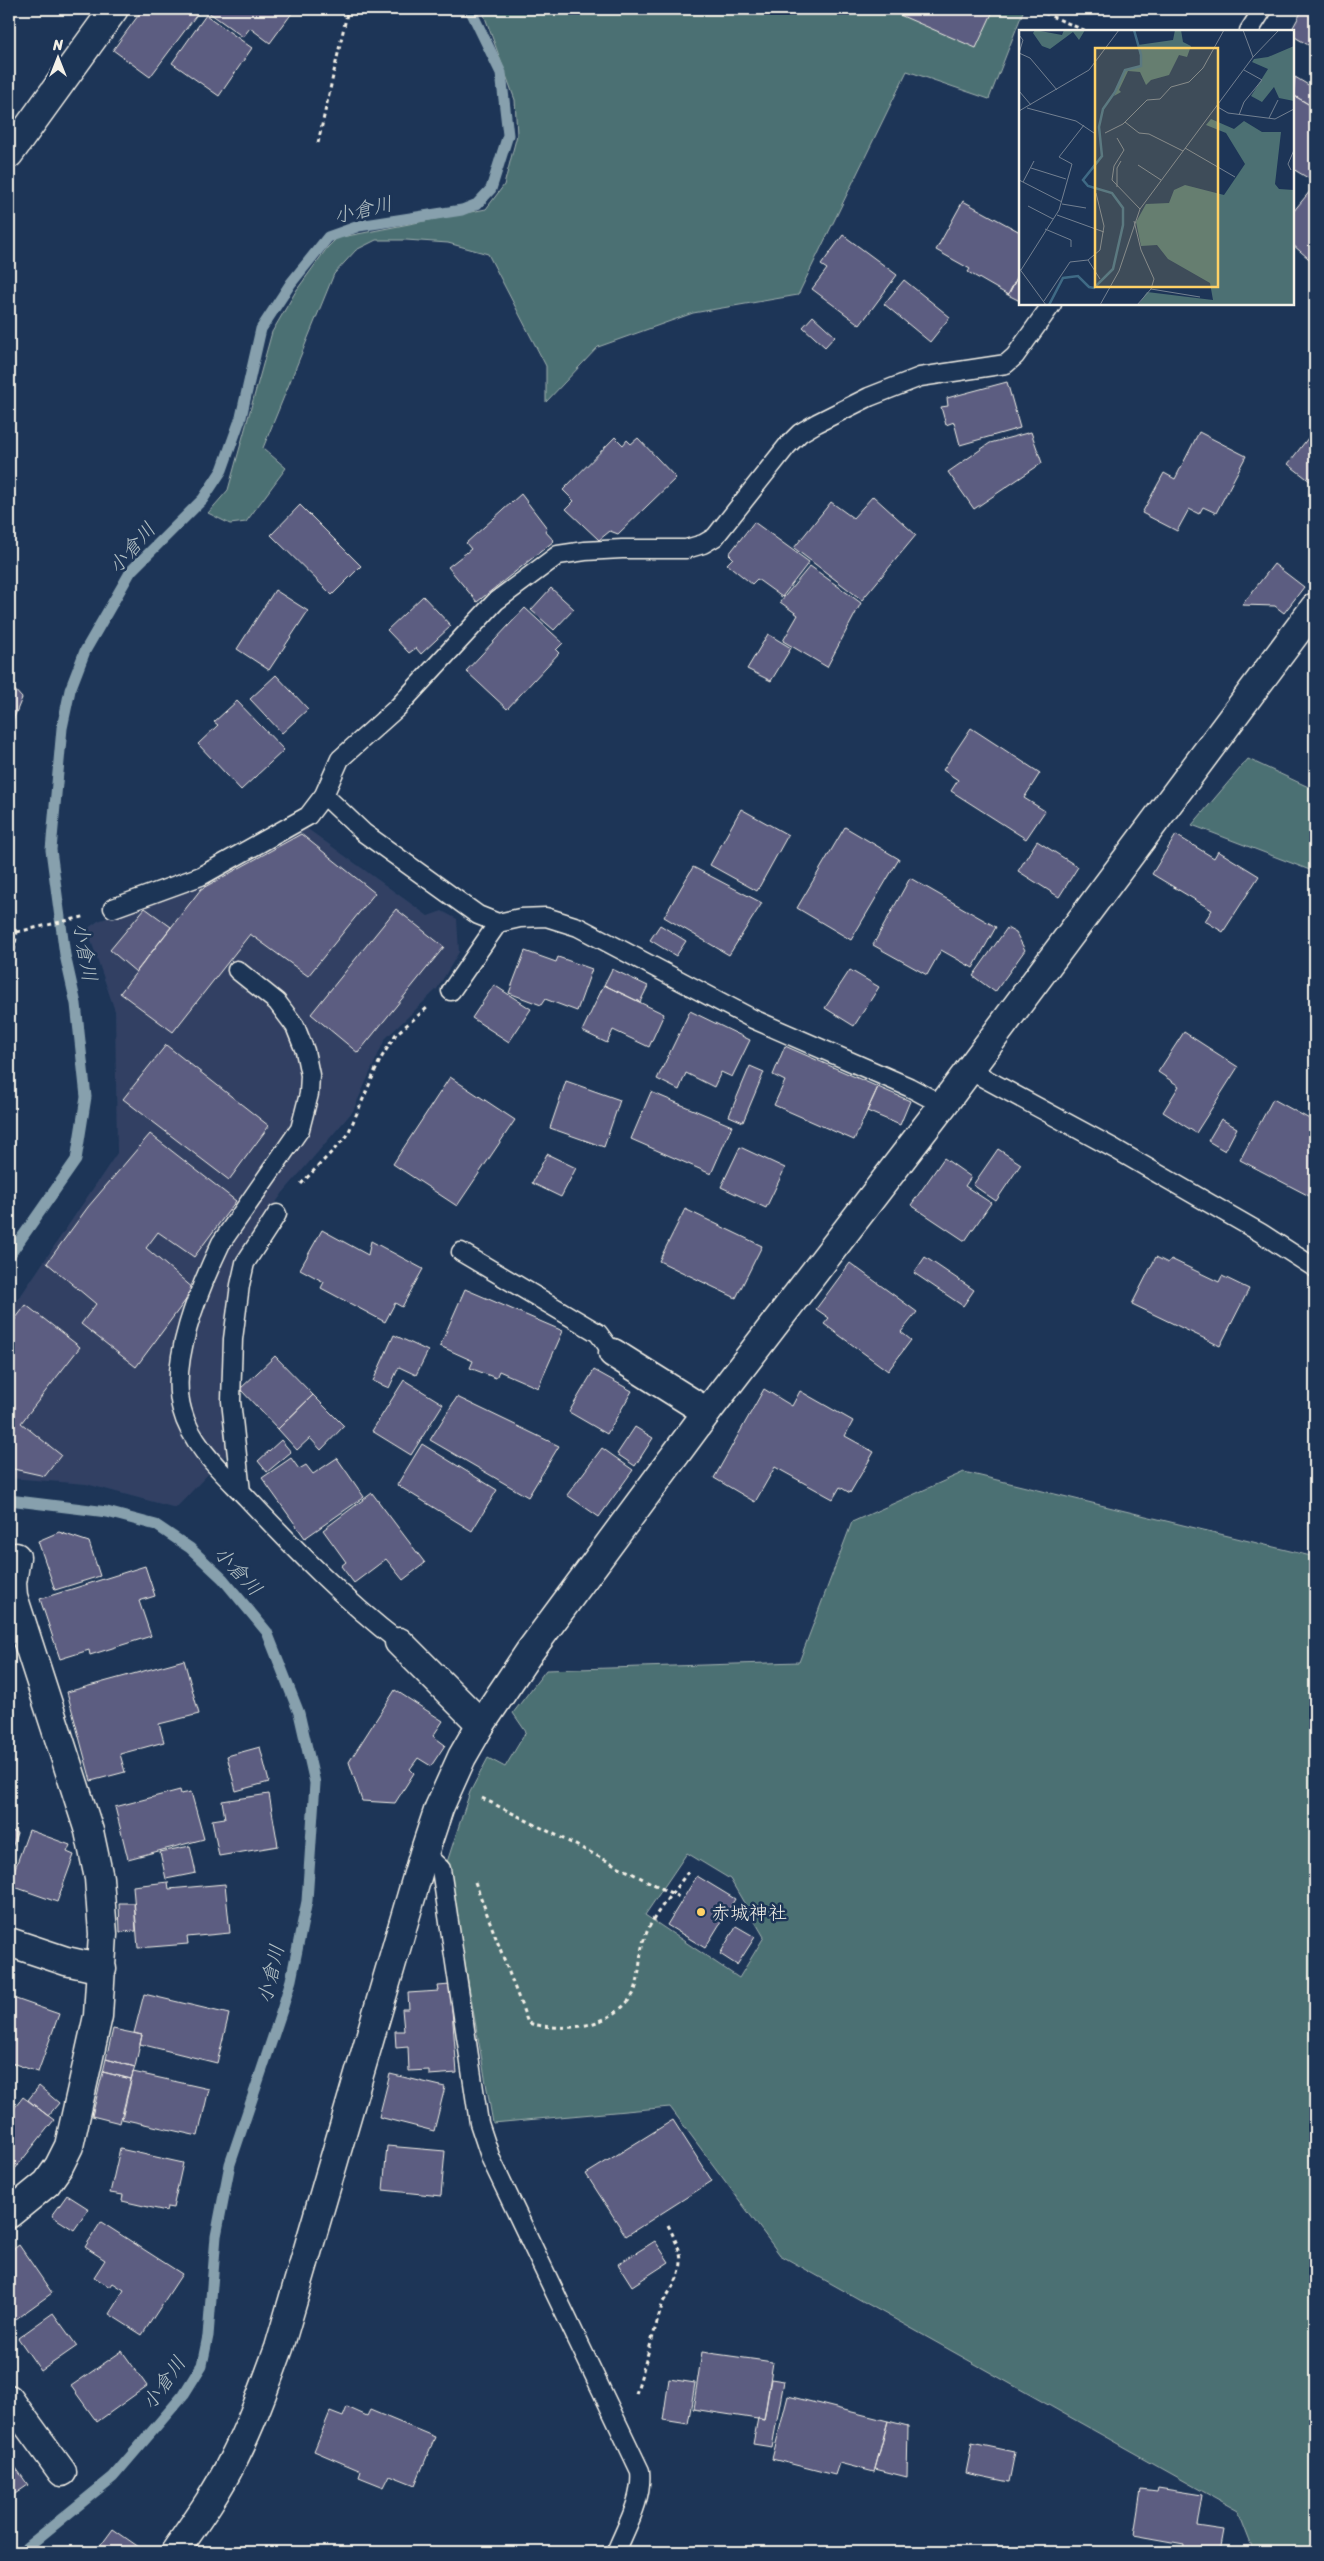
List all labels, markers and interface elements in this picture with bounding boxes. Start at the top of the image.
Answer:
inset map [1019,30,1294,305]
north arrow [32,32,82,82]
text: N [52,33,63,58]
water label: 小倉川 [330,186,396,234]
water label: 小倉川 [99,514,165,582]
water label: 小倉川 [63,919,107,985]
water label: 小倉川 [205,1537,271,1605]
place label: 赤城神社 [711,1896,787,1929]
marker: 赤城神社 [695,1906,707,1918]
water label: 小倉川 [247,1941,295,2007]
water label: 小倉川 [132,2348,196,2418]

